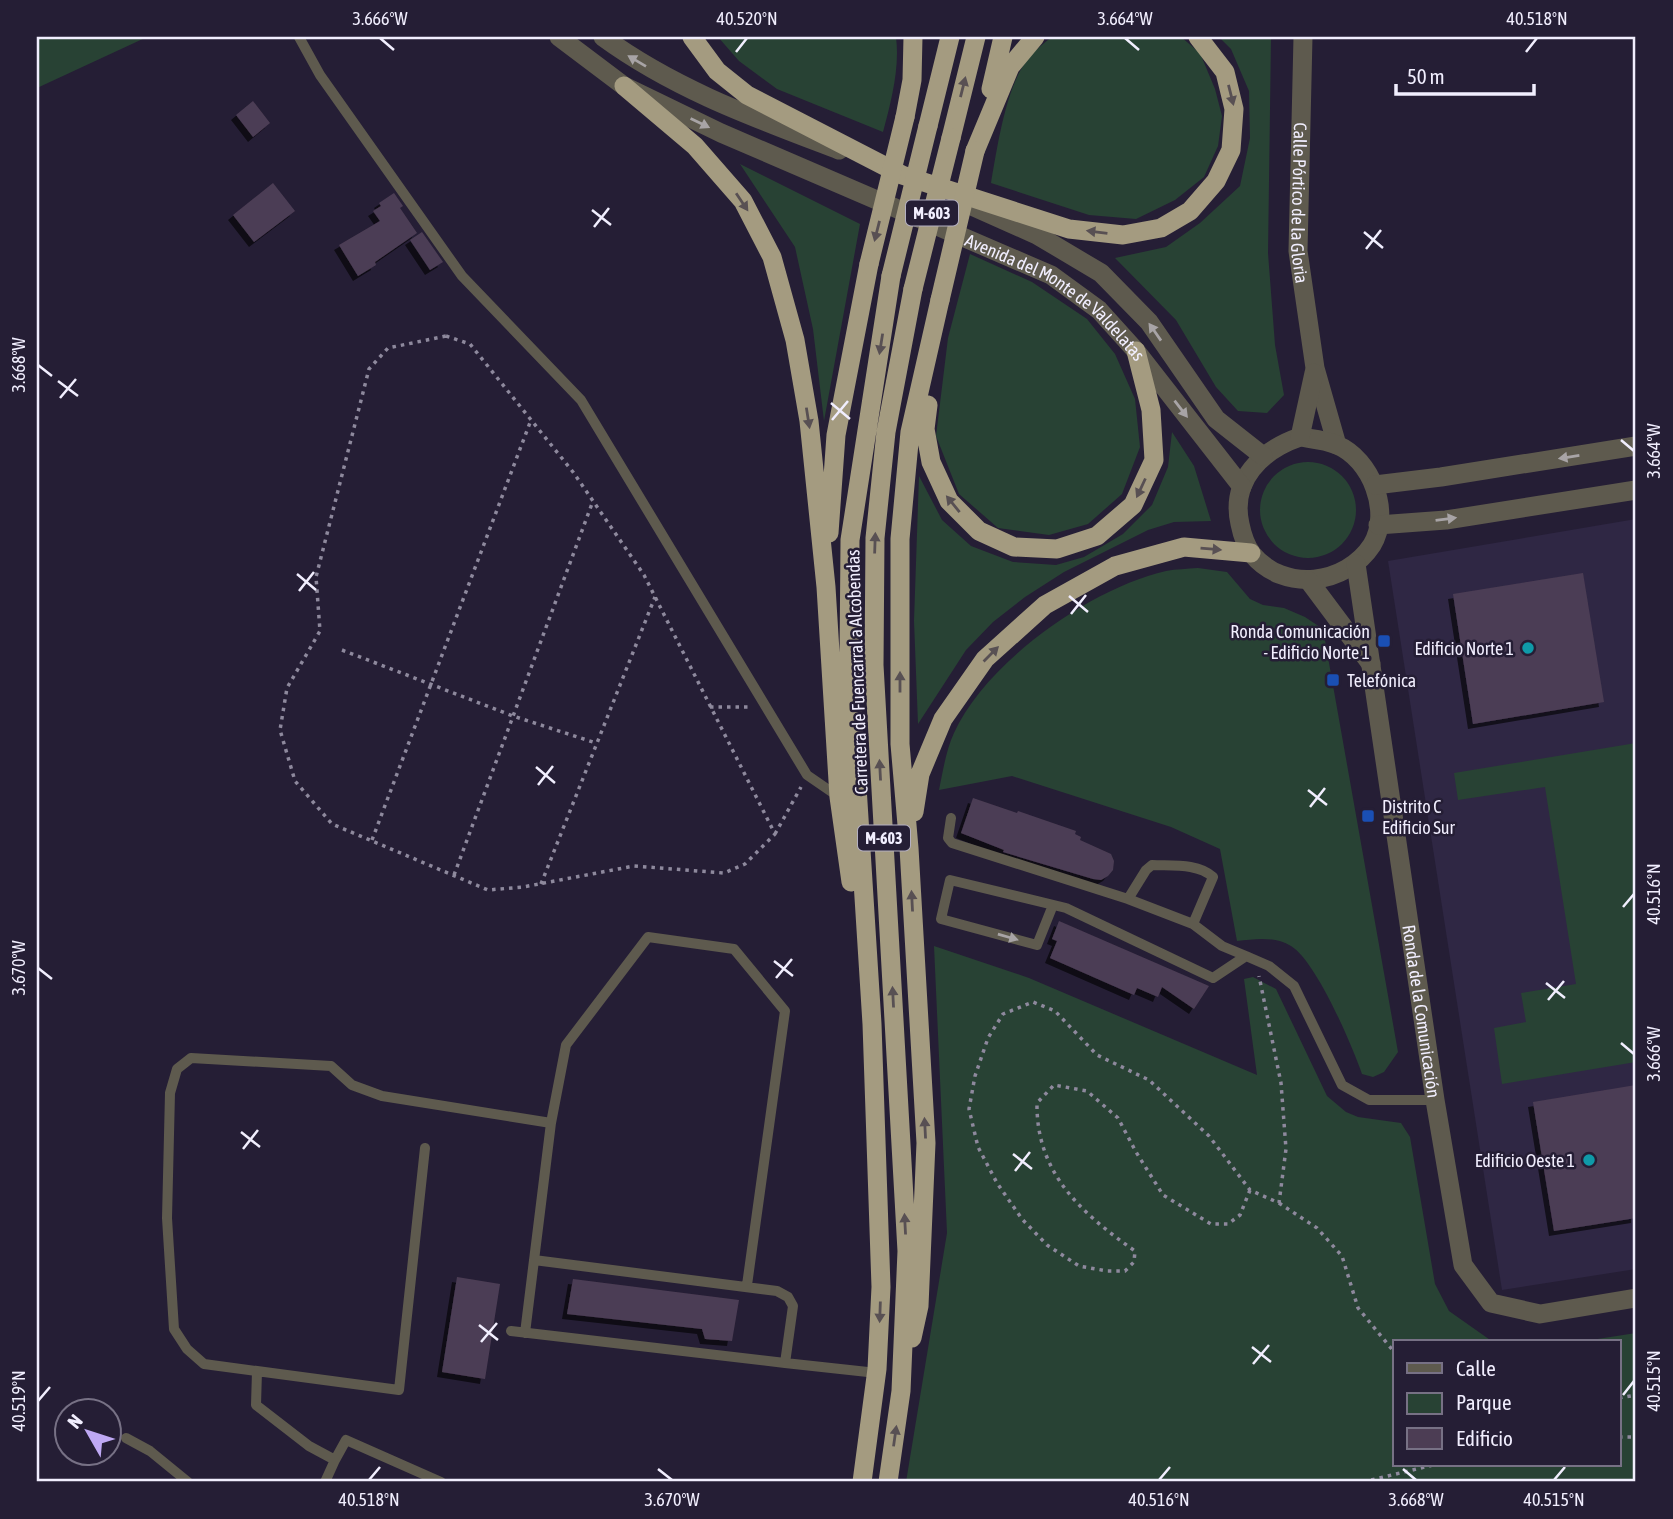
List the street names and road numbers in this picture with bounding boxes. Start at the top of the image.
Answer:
street label: Calle Pórtico de la Gloria [1287,122,1313,285]
road number: M-603 [906,200,958,226]
street label: Avenida del Monte de Valdelatas [962,229,1150,364]
street label: Carretera de Fuencarral a Alcobendas [842,549,872,795]
road number: M-603 [858,825,910,850]
street label: Ronda de la Comunicación [1399,923,1445,1099]

